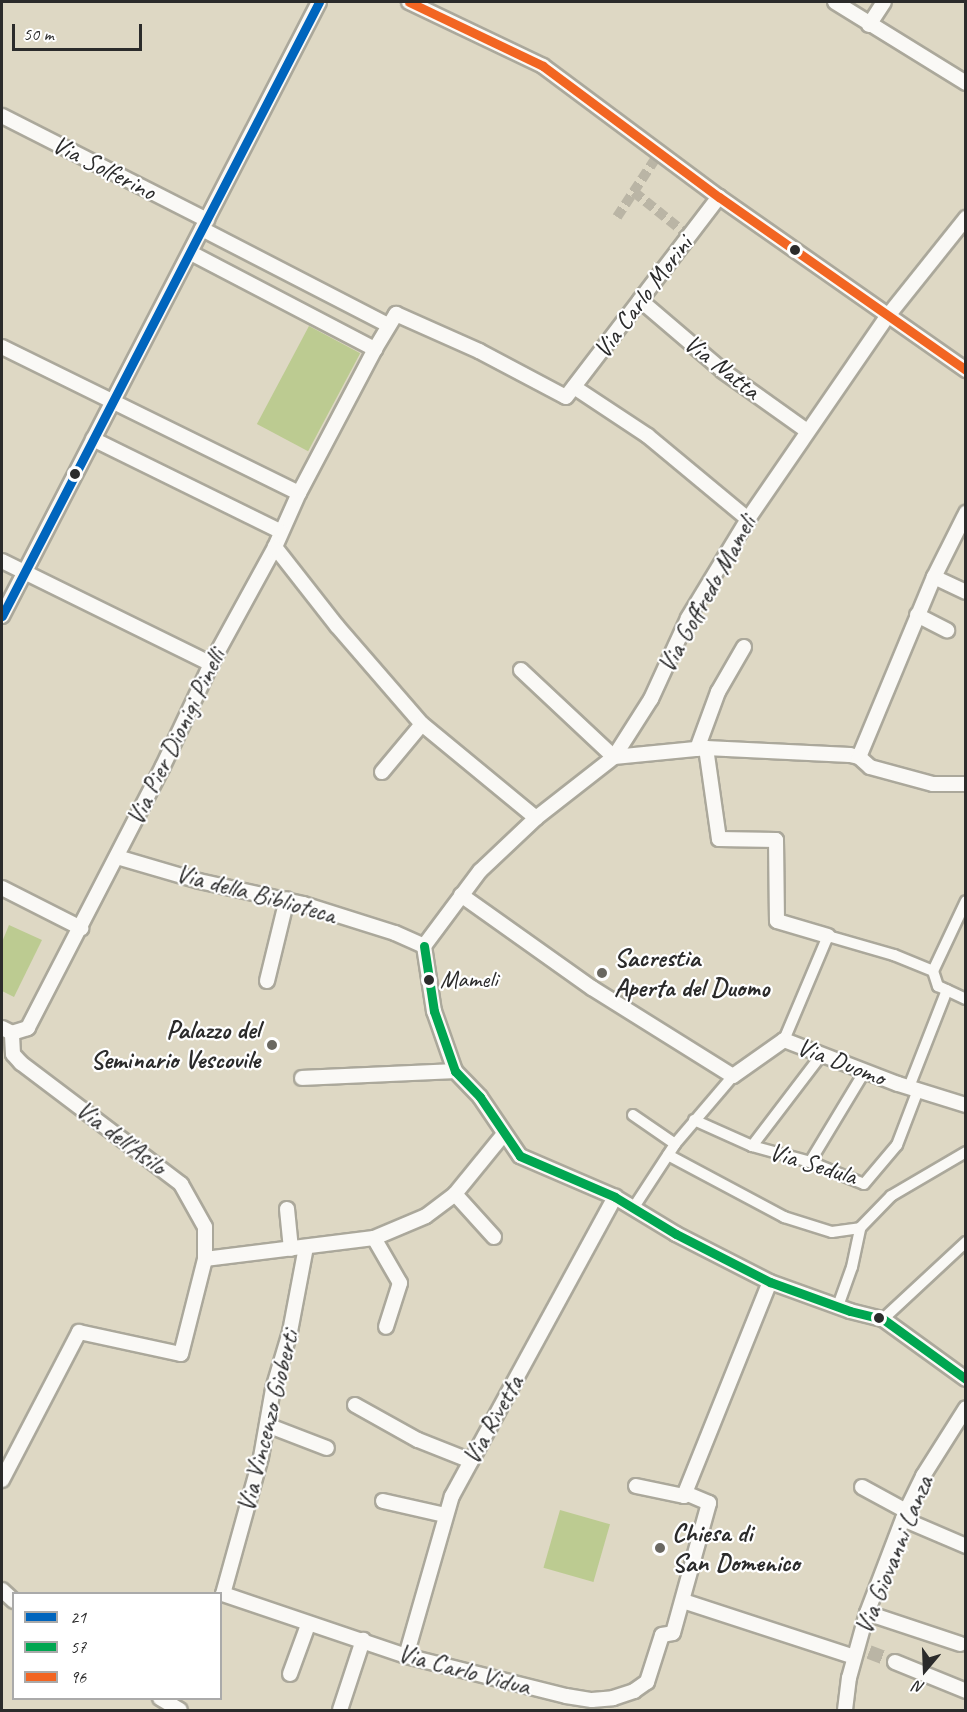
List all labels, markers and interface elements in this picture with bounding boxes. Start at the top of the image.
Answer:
scale bar [15,12,146,50]
text: 50 m [23,23,54,45]
street label: Via Solferino [47,129,161,207]
street label: Via Carlo Morini [587,229,699,365]
unlabelled marker [789,244,801,256]
street label: Via Natta [677,327,767,407]
unlabelled marker [69,468,81,480]
street label: Via Goffredo Mameli [651,510,763,678]
street label: Via Pier Dionigi Pinelli [120,643,232,831]
street label: Via della Biblioteca [173,858,339,930]
place label: Sacrestia Aperta del Duomo [614,942,769,1004]
place label: Mameli [440,966,498,994]
marker: Sacrestia Aperta del Duomo [595,966,609,980]
marker: Mameli [423,974,435,986]
place label: Palazzo del Seminario Vescovile [91,1014,260,1076]
street label: Via Duomo [793,1031,889,1093]
marker: Palazzo del Seminario Vescovile [265,1038,279,1052]
street label: Via dell'Asilo [70,1094,172,1182]
street label: Via Sedula [766,1136,860,1192]
unlabelled marker [873,1312,885,1324]
street label: Via Vincenzo Gioberti [230,1327,306,1515]
street label: Via Rivetta [456,1369,530,1471]
street label: Via Giovanni Lanza [848,1471,940,1639]
place label: Chiesa di San Domenico [672,1517,799,1578]
marker: Chiesa di San Domenico [653,1541,667,1555]
legend [12,1592,222,1700]
text: 21 [70,1606,86,1628]
text: 57 [70,1636,86,1658]
street label: Via Carlo Vidua [395,1637,533,1703]
north arrow [895,1640,955,1700]
text: 96 [70,1666,86,1688]
text: N [911,1676,927,1698]

